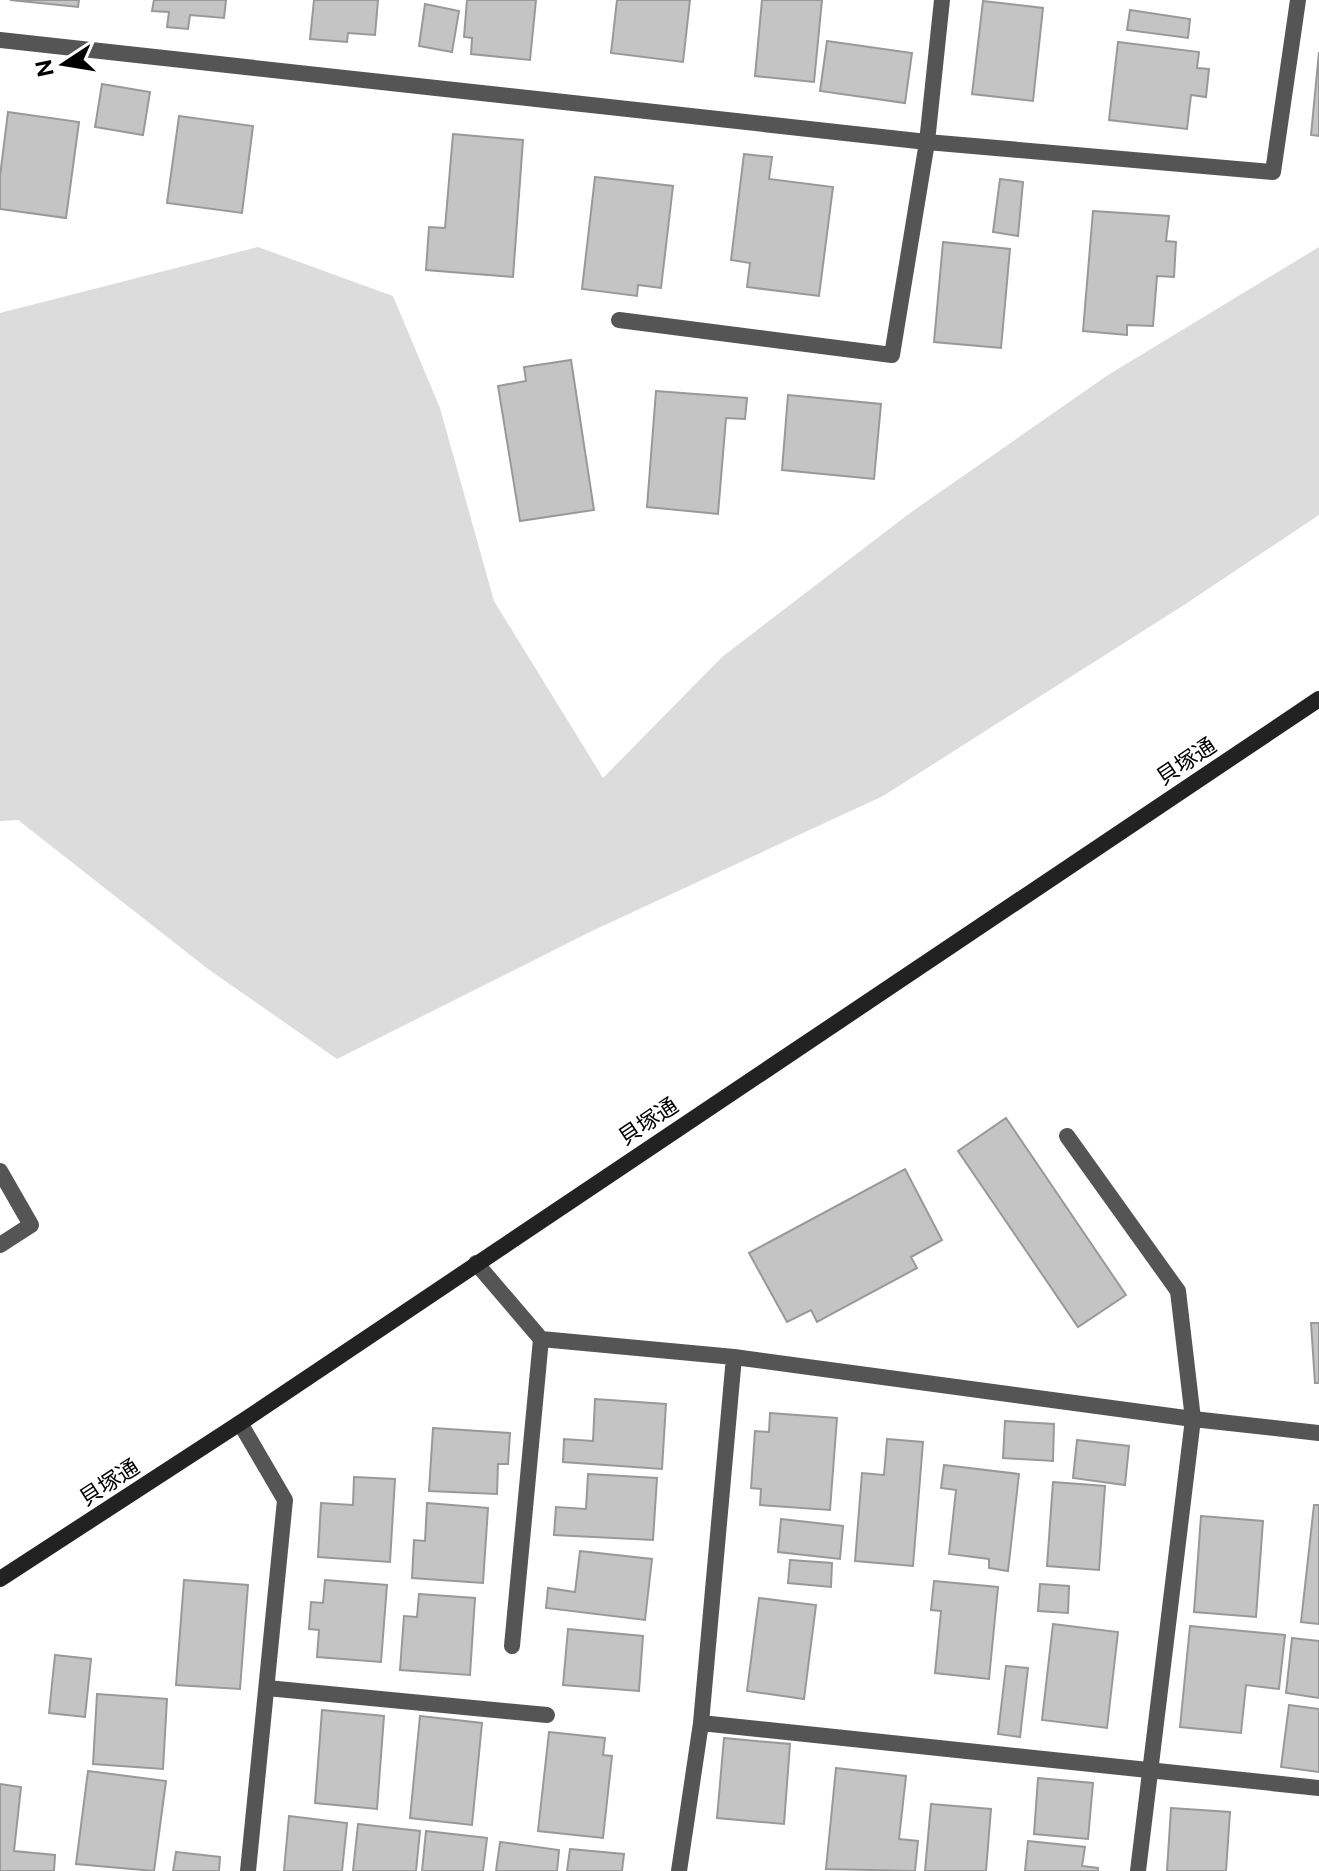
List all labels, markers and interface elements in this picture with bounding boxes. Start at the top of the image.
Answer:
north arrow [24,24,104,104]
text: N [30,57,59,79]
street label: 貝塚通 [1151,732,1221,790]
street label: 貝塚通 [613,1092,683,1150]
street label: 貝塚通 [74,1453,144,1511]

